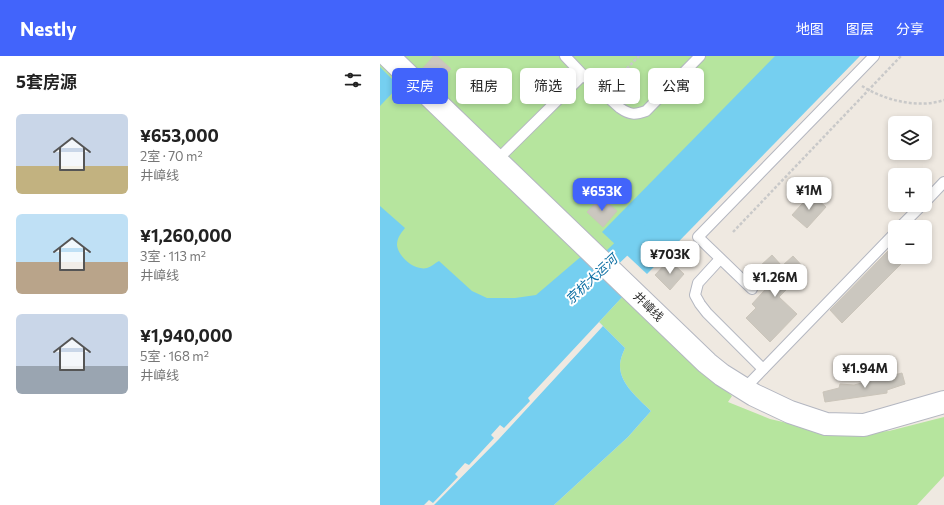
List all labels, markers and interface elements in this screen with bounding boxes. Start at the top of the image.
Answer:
text: Nestly [20,17,77,40]
text: 地图 [796,20,824,37]
text: 图层 [846,20,874,37]
text: 分享 [896,20,924,37]
chip: 买房 [392,68,448,104]
chip: 租房 [456,68,512,104]
chip: 筛选 [520,68,576,104]
chip: 新上 [584,68,640,104]
chip: 公寓 [648,68,704,104]
icon: filters [342,69,364,91]
text: 5套房源 [16,71,77,92]
map controls [888,116,932,264]
button: layers [888,116,932,160]
text: ¥653,000 [140,125,219,146]
icon: home [48,130,96,178]
text: 2室 · 70 m² [140,148,203,164]
text: 井嶂线 [140,167,179,183]
button: + [888,168,932,212]
pin: ¥1M [790,177,828,211]
pin: ¥653K [574,178,630,212]
text: ¥1M [796,182,822,198]
text: ¥653K [582,183,622,199]
button: − [888,220,932,264]
text: ¥1,260,000 [140,225,232,246]
icon: home [48,230,96,278]
pin: ¥703K [642,241,698,275]
text: ¥703K [650,246,690,262]
text: 3室 · 113 m² [140,248,206,264]
water label: 京杭大运河 [562,249,622,307]
pin: ¥1.26M [742,264,808,298]
text: 井嶂线 [140,267,179,283]
text: ¥1.26M [752,269,798,285]
street label: 井嶂线 [631,288,667,324]
text: ¥1,940,000 [140,325,232,346]
icon: home [48,330,96,378]
text: 5室 · 168 m² [140,348,209,364]
pin: ¥1.94M [832,355,898,389]
text: ¥1.94M [842,360,888,376]
text: 井嶂线 [140,367,179,383]

